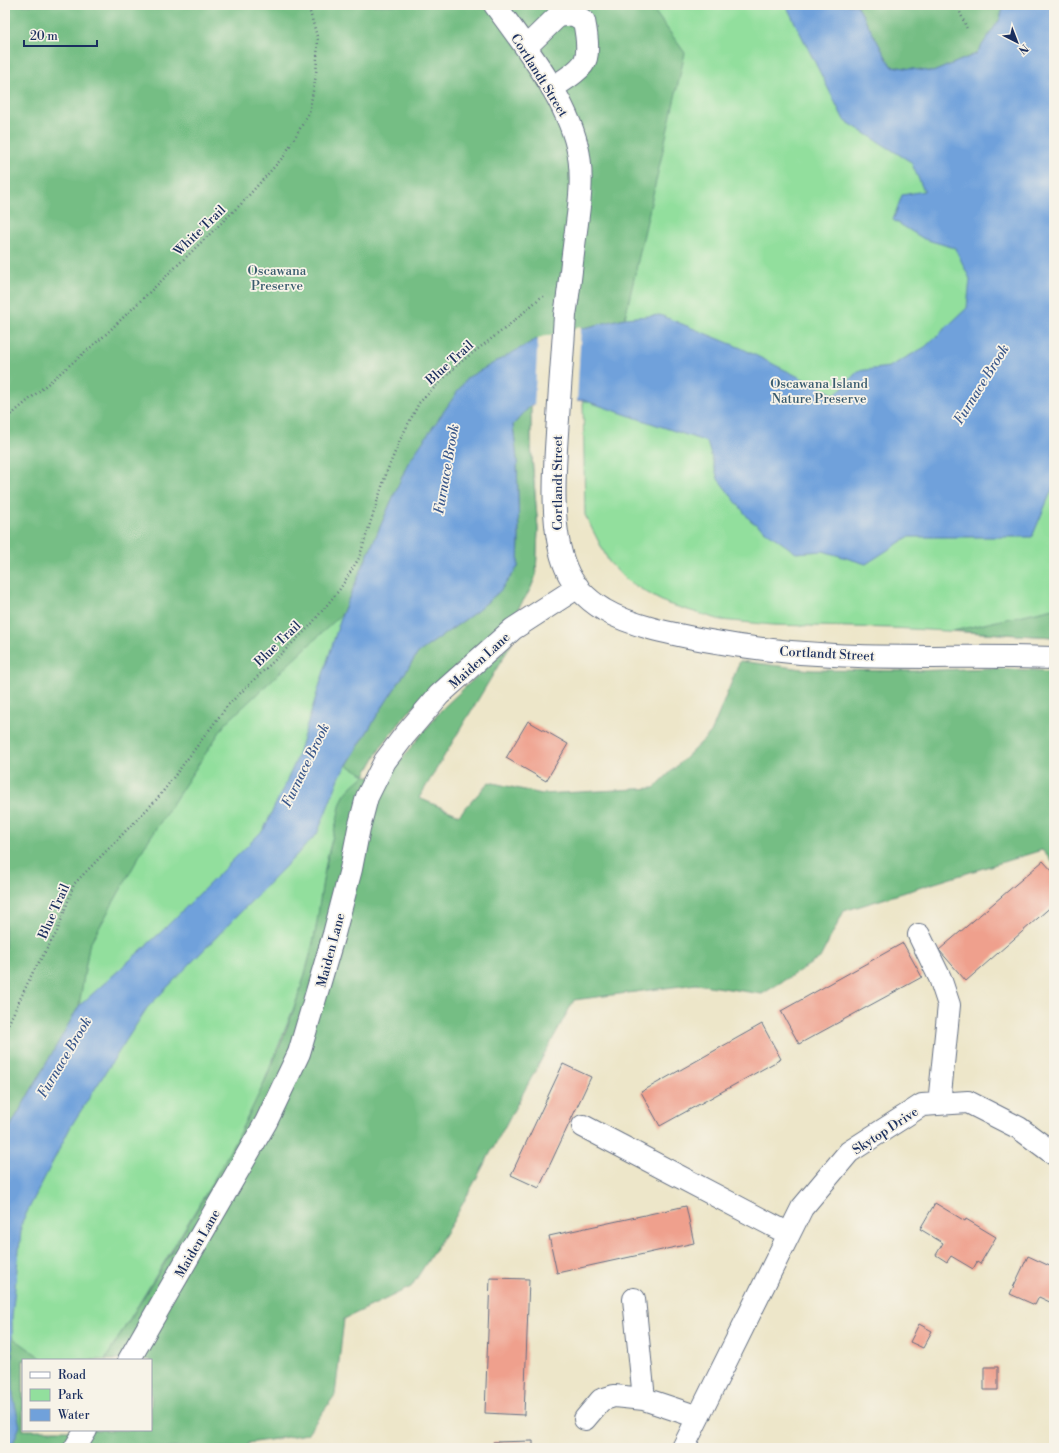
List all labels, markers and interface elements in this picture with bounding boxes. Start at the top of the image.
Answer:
scale bar [24,22,97,48]
north arrow [997,22,1037,62]
text: 20 m [30,29,58,44]
street label: Cortlandt Street [507,31,571,120]
text: N [1015,41,1031,57]
street label: White Trail [170,202,229,260]
park label: Oscawana Preserve [248,263,307,294]
street label: Blue Trail [422,337,477,389]
water label: Furnace Brook [950,341,1014,428]
park label: Oscawana Island Nature Preserve [770,376,868,407]
water label: Furnace Brook [430,423,464,516]
street label: Cortlandt Street [550,435,566,531]
street label: Blue Trail [250,618,304,670]
street label: Maiden Lane [446,629,514,692]
street label: Cortlandt Street [779,644,875,664]
water label: Furnace Brook [278,720,334,810]
street label: Blue Trail [34,881,73,942]
street label: Maiden Lane [313,911,349,989]
water label: Furnace Brook [34,1014,96,1101]
street label: Skytop Drive [850,1103,922,1158]
street label: Maiden Lane [172,1206,224,1281]
legend [22,1359,152,1431]
text: Road [58,1368,86,1383]
text: Park [58,1388,84,1403]
text: Water [57,1408,90,1423]

